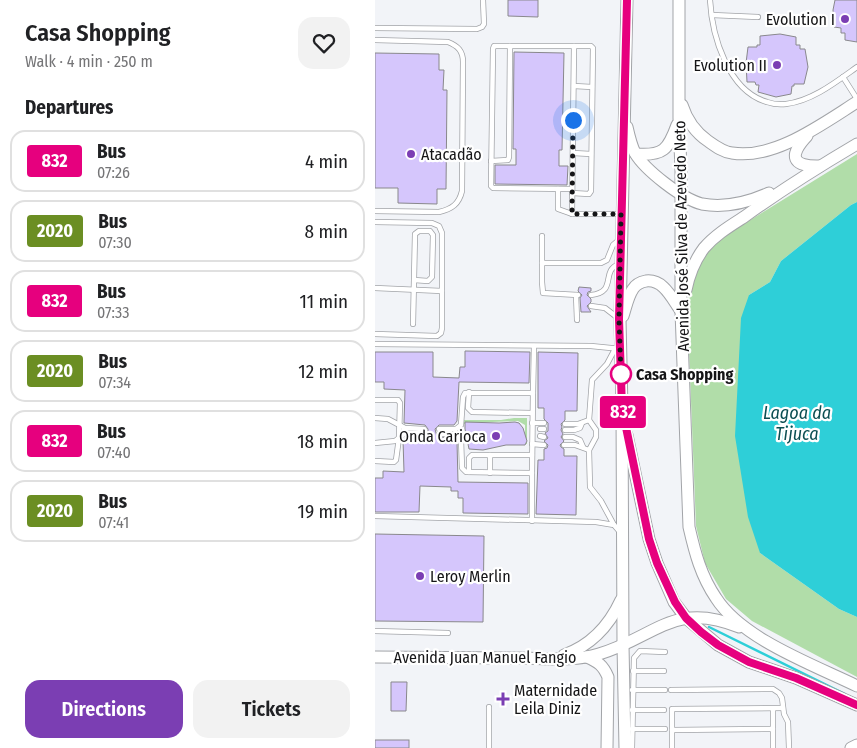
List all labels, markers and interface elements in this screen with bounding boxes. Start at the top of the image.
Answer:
place label: Evolution I [766,10,835,29]
marker: Evolution I [839,13,851,25]
button: heart [298,17,350,69]
text: Casa Shopping [25,19,171,47]
text: Walk · 4 min · 250 m [25,52,153,71]
place label: Evolution II [693,56,767,75]
marker: Evolution II [771,59,783,71]
text: Departures [25,96,113,119]
your location [561,108,586,133]
street label: Avenida José Silva de Azevedo Neto [670,120,693,352]
text: Bus [97,140,126,163]
place label: Atacadão [421,145,482,164]
marker: Atacadão [405,148,417,160]
text: 832 [41,150,68,172]
text: 4 min [305,150,348,173]
text: 07:26 [97,163,130,182]
text: Bus [98,210,127,233]
text: 2020 [37,220,73,242]
text: 8 min [305,220,348,243]
text: 07:30 [98,233,132,252]
text: Bus [97,280,126,303]
text: 832 [41,290,68,312]
text: 11 min [300,290,348,313]
text: 07:33 [97,303,130,322]
text: Bus [98,350,127,373]
text: 2020 [37,360,73,382]
text: 12 min [298,360,348,383]
marker: Casa Shopping [610,363,632,385]
place label: Casa Shopping [636,365,733,384]
text: 07:34 [98,373,131,392]
line badge: 832 [594,396,652,428]
text: 832 [610,401,636,423]
water label: Lagoa da Tijuca [763,402,831,445]
text: Bus [97,420,126,443]
place label: Onda Carioca [399,427,486,446]
text: 832 [41,430,68,452]
text: 18 min [297,430,348,453]
marker: Onda Carioca [490,430,502,442]
text: 07:40 [97,443,131,462]
text: Bus [98,490,127,513]
text: 2020 [37,500,73,522]
text: 19 min [297,500,348,523]
text: 07:41 [98,513,129,532]
place label: Leroy Merlin [430,567,511,586]
marker: Leroy Merlin [414,570,426,582]
street label: Avenida Juan Manuel Fangio [394,648,576,667]
button: Directions [25,680,183,738]
button: Tickets [193,680,350,738]
place label: Maternidade Leila Diniz [514,681,597,718]
marker: Maternidade Leila Diniz [496,692,510,706]

